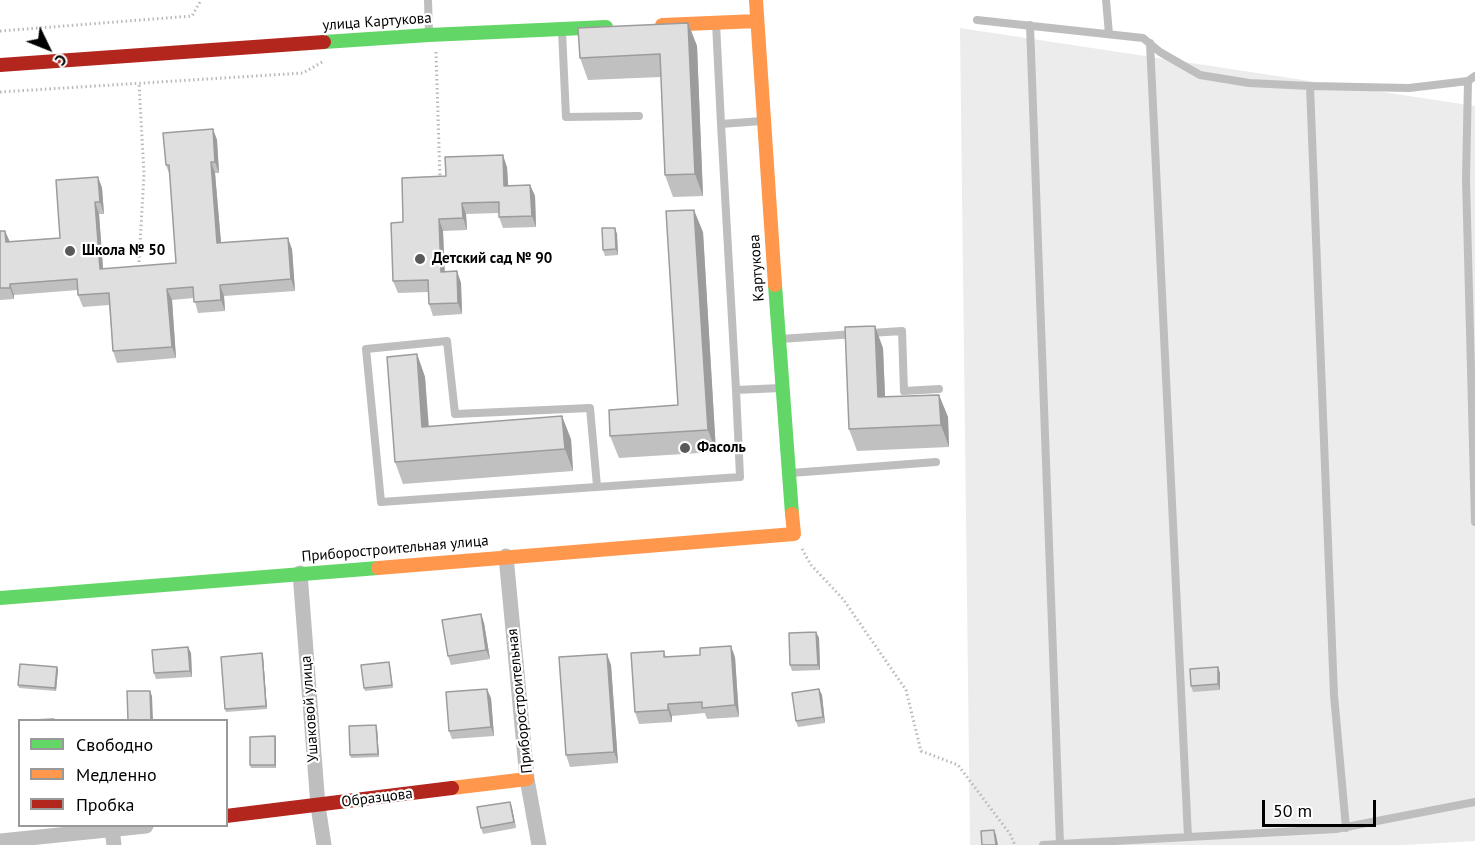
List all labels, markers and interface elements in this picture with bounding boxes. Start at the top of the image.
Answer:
street label: улица Картукова [322,9,432,35]
north arrow [18,18,78,78]
text: С [51,50,72,70]
street label: Картукова [746,234,768,302]
place label: Школа № 50 [82,242,165,260]
marker: Школа № 50 [63,244,77,258]
place label: Детский сад № 90 [432,250,552,268]
marker: Детский сад № 90 [413,252,427,266]
place label: Фасоль [697,439,746,457]
marker: Фасоль [678,441,692,455]
street label: Приборостроительная улица [301,532,489,566]
street label: Приборостроительная [503,628,537,774]
street label: Ушаковой улица [297,655,323,763]
legend [18,719,228,827]
text: Свободно [76,733,153,756]
text: Медленно [76,763,157,786]
street label: Образцова [340,785,414,811]
scale bar [1265,788,1379,826]
text: Пробка [76,793,134,816]
text: 50 m [1273,799,1312,822]

